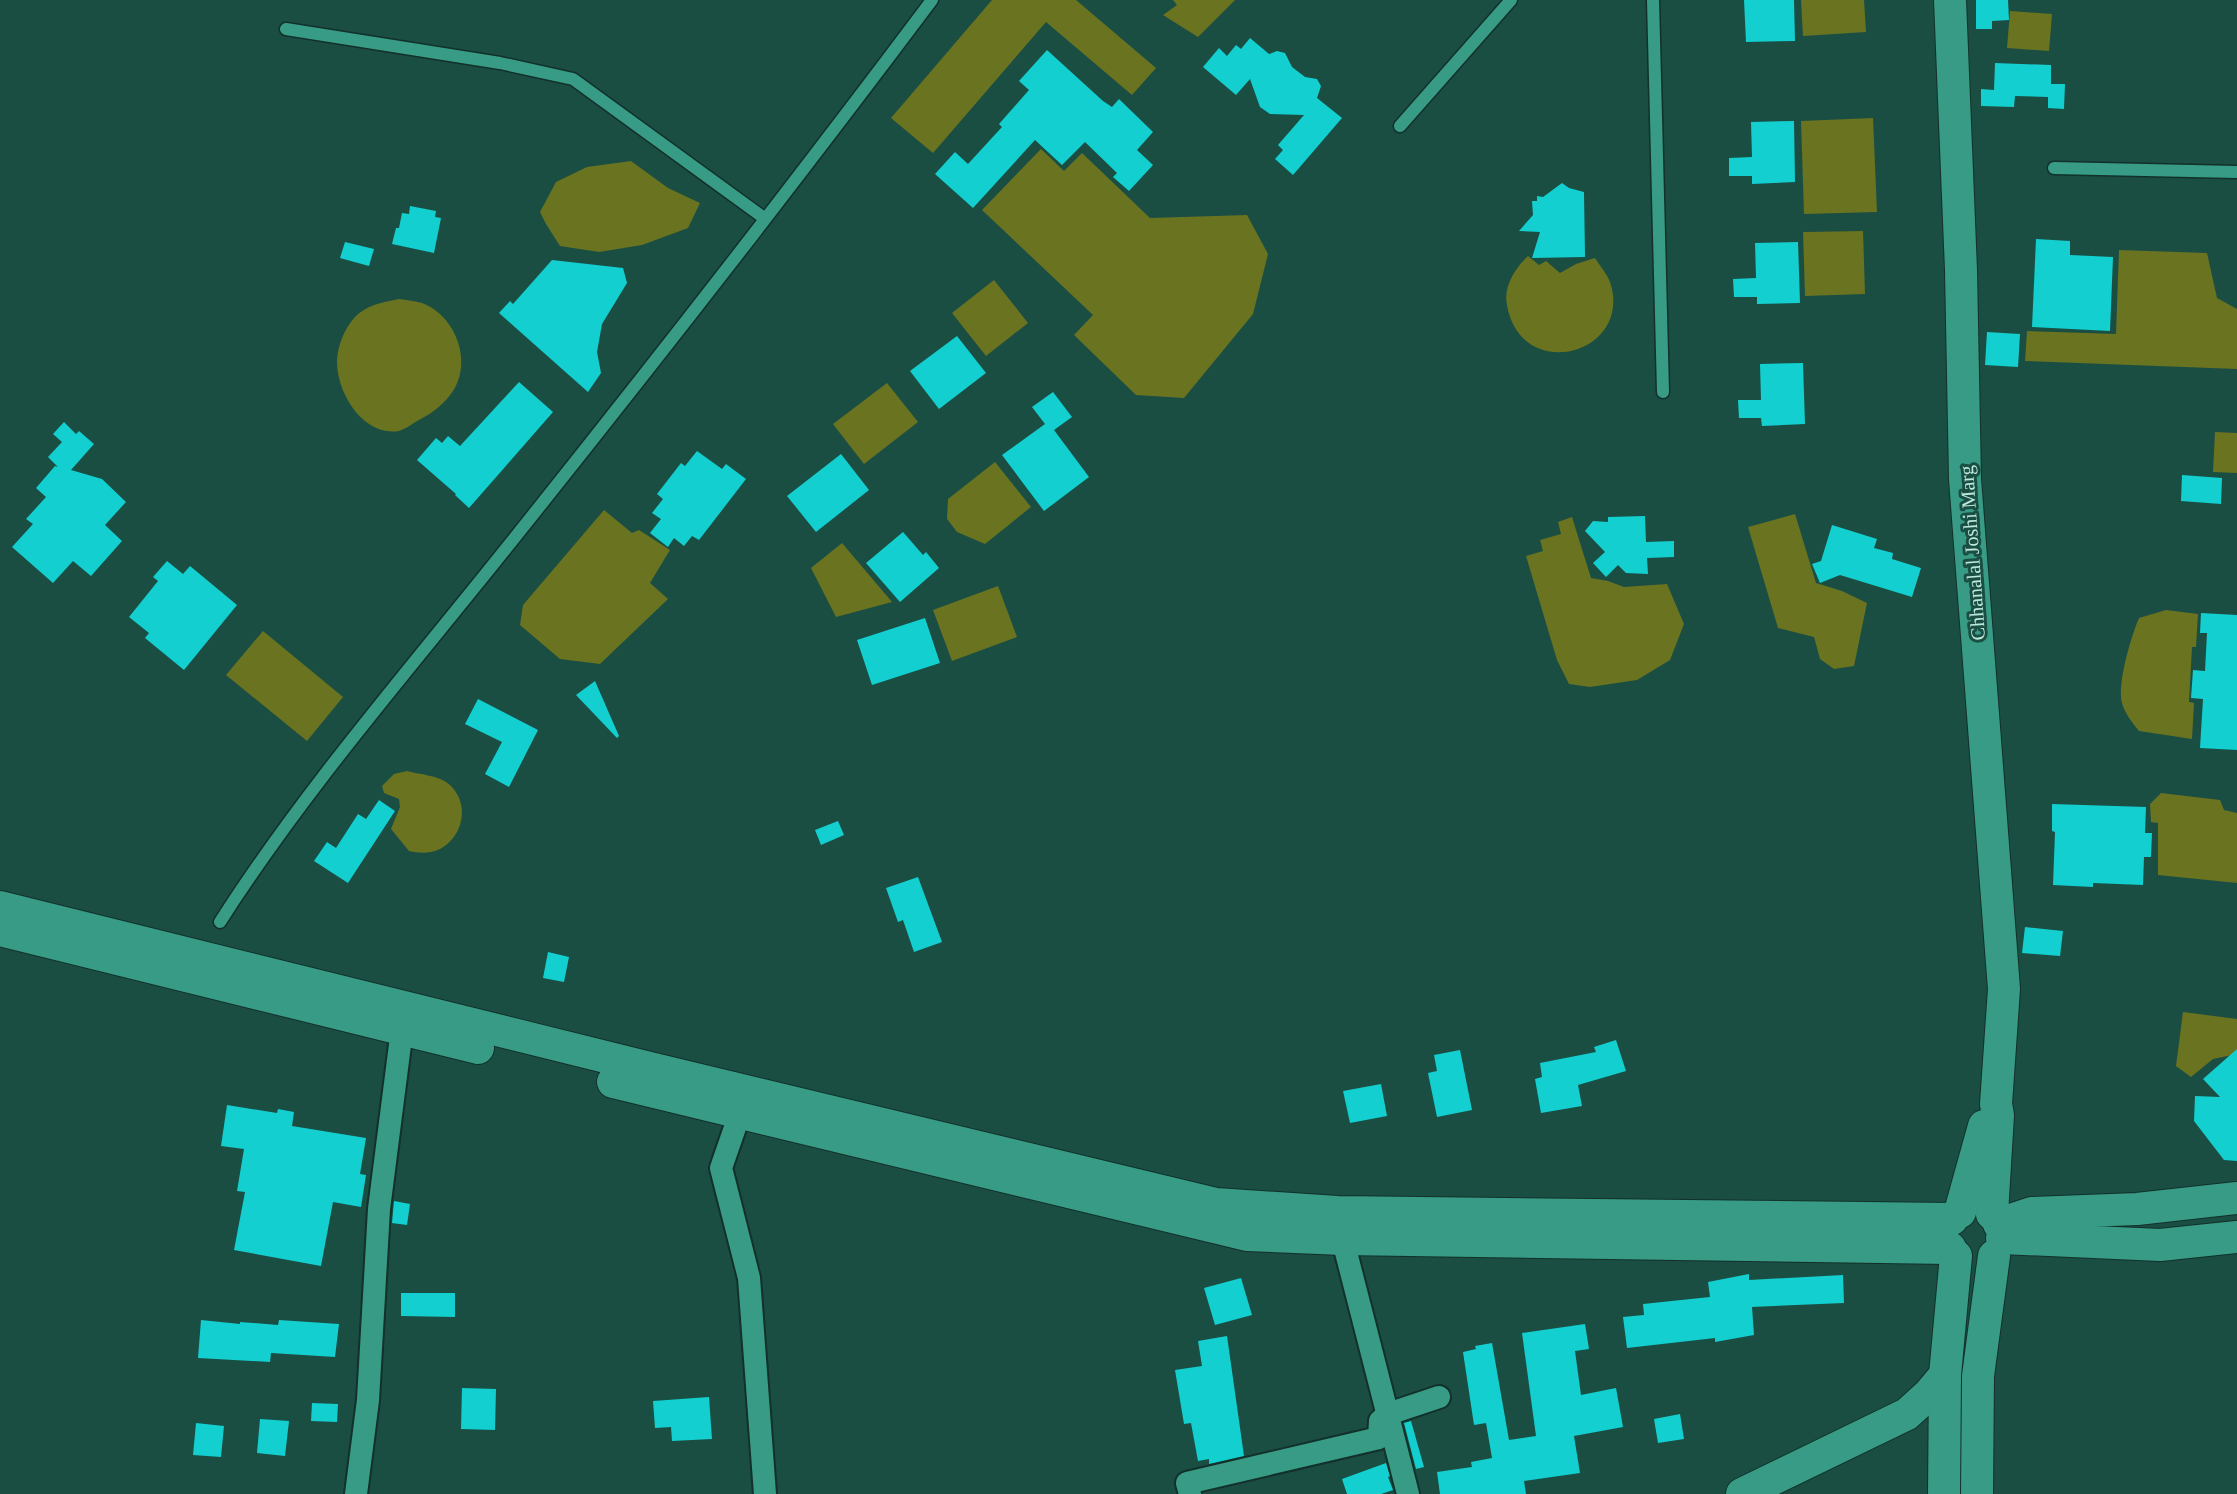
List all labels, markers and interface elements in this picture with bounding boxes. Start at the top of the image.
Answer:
street label: Chhanalal Joshi Marg [1955,465,1990,641]

